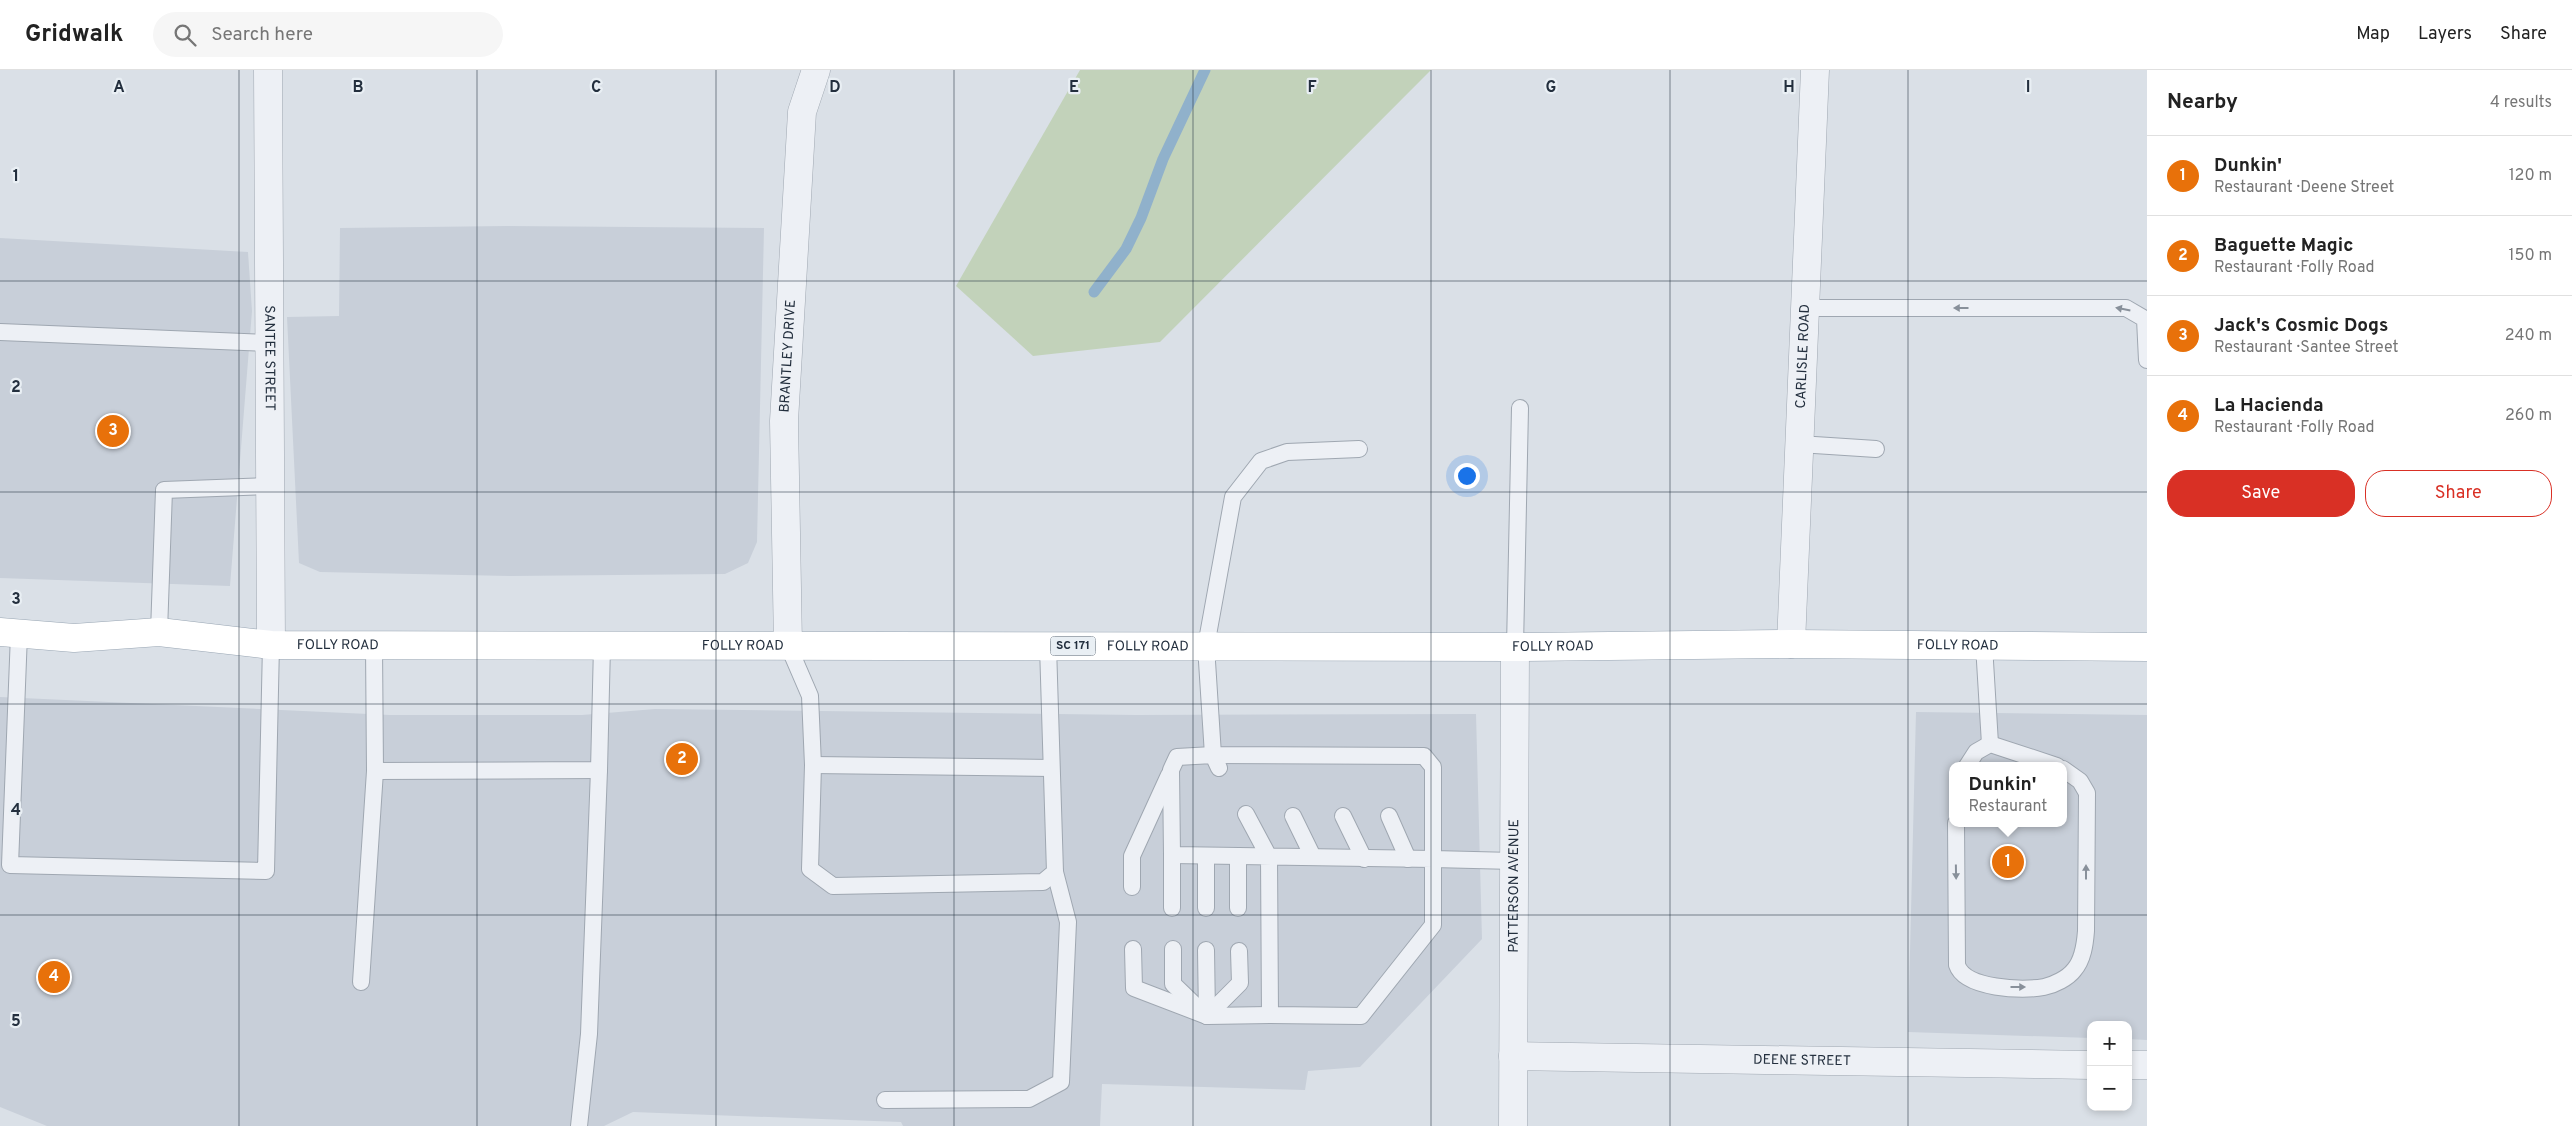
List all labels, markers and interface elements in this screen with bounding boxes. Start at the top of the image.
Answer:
search box [153,12,503,57]
text: Gridwalk [25,20,123,50]
icon: search [171,21,199,49]
text: Search here [211,23,313,47]
text: Map [2356,23,2390,46]
text: Layers [2418,23,2472,46]
text: Share [2500,23,2547,46]
text: A [113,78,125,98]
text: B [352,78,364,98]
text: C [591,78,601,98]
text: D [829,78,841,98]
text: E [1069,78,1079,98]
text: F [1307,78,1317,98]
text: G [1546,78,1556,98]
text: H [1783,78,1795,98]
text: I [2026,78,2030,98]
text: Nearby [2167,89,2238,116]
text: 4 results [2490,93,2552,113]
text: Dunkin' [2214,154,2282,178]
text: 1 [2180,166,2186,186]
text: 120 m [2509,166,2552,186]
text: 1 [13,167,19,187]
text: Restaurant · Deene Street [2214,178,2394,198]
text: Baguette Magic [2214,234,2353,258]
text: 2 [2178,246,2188,266]
text: 150 m [2509,246,2552,266]
text: Restaurant · Folly Road [2214,258,2375,278]
street label: BRANTLEY DRIVE [776,299,800,413]
street label: CARLISLE ROAD [1792,304,1814,409]
one-way arrow [1953,304,1969,312]
street label: SANTEE STREET [261,305,278,411]
one-way arrow [2115,305,2131,313]
text: Jack's Cosmic Dogs [2214,314,2388,338]
text: 3 [2178,326,2188,346]
text: 240 m [2505,326,2552,346]
text: Restaurant · Santee Street [2214,338,2399,358]
text: 2 [11,378,21,398]
text: La Hacienda [2214,394,2324,418]
text: 4 [2178,406,2188,426]
text: 260 m [2505,406,2552,426]
pin: 3 [97,412,129,450]
text: Restaurant · Folly Road [2214,418,2375,438]
your location [1454,463,1480,489]
button: Save [2167,470,2355,517]
button: Share [2365,470,2552,517]
text: 3 [11,590,21,610]
road number: SC 171 [1050,636,1096,656]
street label: FOLLY ROAD [297,637,379,654]
street label: FOLLY ROAD [702,637,784,654]
street label: FOLLY ROAD [1917,637,1999,654]
street label: FOLLY ROAD [1107,638,1189,655]
street label: FOLLY ROAD [1512,638,1594,656]
pin: 2 [666,740,698,778]
popup [1949,762,2067,827]
text: Dunkin' [1969,773,2037,797]
text: Restaurant [1969,797,2047,817]
text: 4 [11,801,21,821]
street label: PATTERSON AVENUE [1505,819,1523,953]
pin: 1 [1992,843,2024,881]
one-way arrow [2082,863,2090,879]
one-way arrow [1953,864,1961,880]
pin: 4 [38,958,70,996]
one-way arrow [2010,983,2026,991]
text: 5 [11,1012,21,1032]
map controls [2087,1021,2132,1111]
button: + [2087,1021,2132,1066]
street label: DEENE STREET [1753,1051,1851,1070]
button: − [2087,1066,2132,1111]

